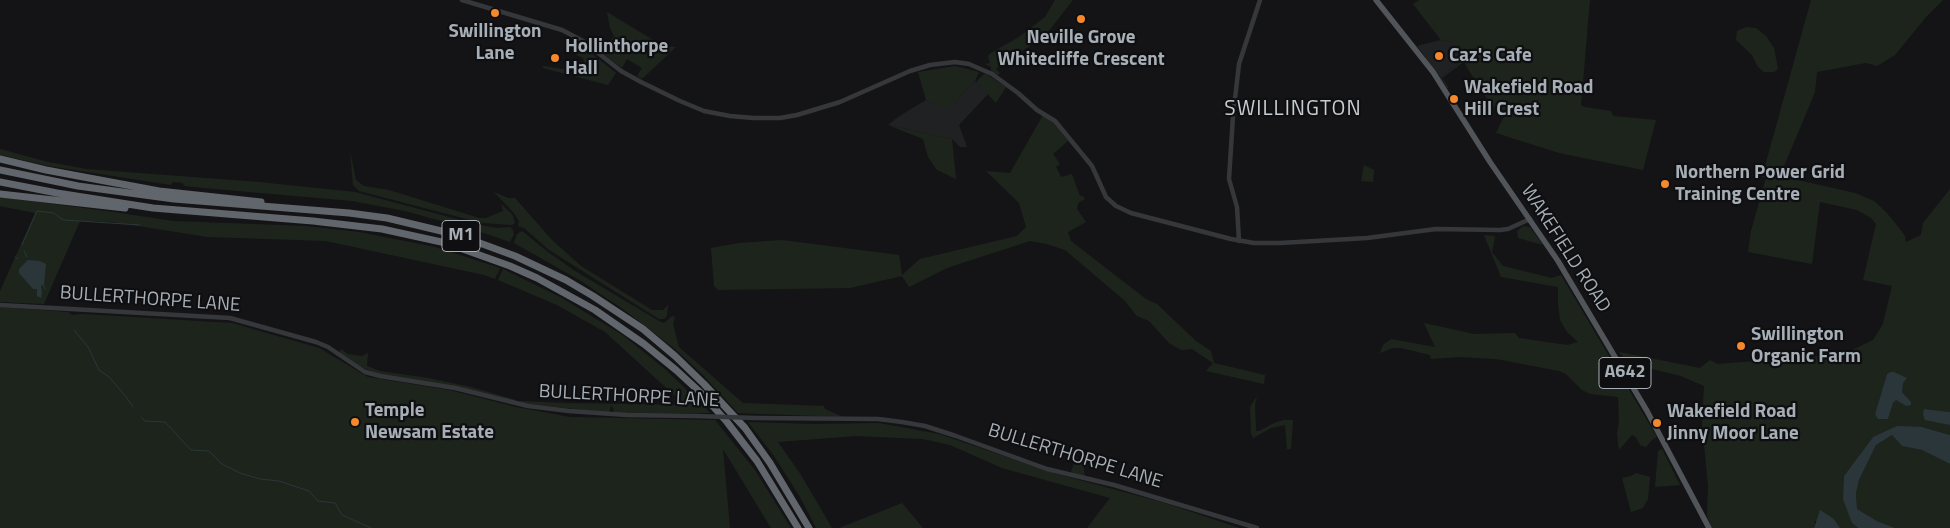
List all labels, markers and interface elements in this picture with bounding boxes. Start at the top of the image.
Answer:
marker: Swillington Lane [489,7,501,19]
marker: Neville Grove Whitecliffe Crescent [1075,13,1087,25]
place label: Swillington Lane [448,21,542,65]
place label: Neville Grove Whitecliffe Crescent [997,27,1165,71]
place label: Hollinthorpe Hall [565,36,668,80]
place label: Caz's Cafe [1449,45,1532,67]
marker: Caz's Cafe [1433,50,1445,62]
marker: Hollinthorpe Hall [549,52,561,64]
place label: Wakefield Road Hill Crest [1464,77,1593,121]
marker: Wakefield Road Hill Crest [1448,93,1460,105]
district label: SWILLINGTON [1223,97,1363,123]
place label: Northern Power Grid Training Centre [1675,162,1845,206]
marker: Northern Power Grid Training Centre [1659,178,1671,190]
street label: WAKEFIELD ROAD [1515,181,1615,317]
road number: M1 [442,220,480,252]
street label: BULLERTHORPE LANE [59,282,241,318]
place label: Swillington Organic Farm [1751,324,1861,368]
marker: Swillington Organic Farm [1735,340,1747,352]
road number: A642 [1599,358,1651,388]
street label: BULLERTHORPE LANE [538,381,720,413]
place label: Temple Newsam Estate [365,400,494,444]
place label: Wakefield Road Jinny Moor Lane [1667,401,1799,445]
marker: Temple Newsam Estate [349,416,361,428]
marker: Wakefield Road Jinny Moor Lane [1651,417,1663,429]
street label: BULLERTHORPE LANE [985,420,1165,494]

